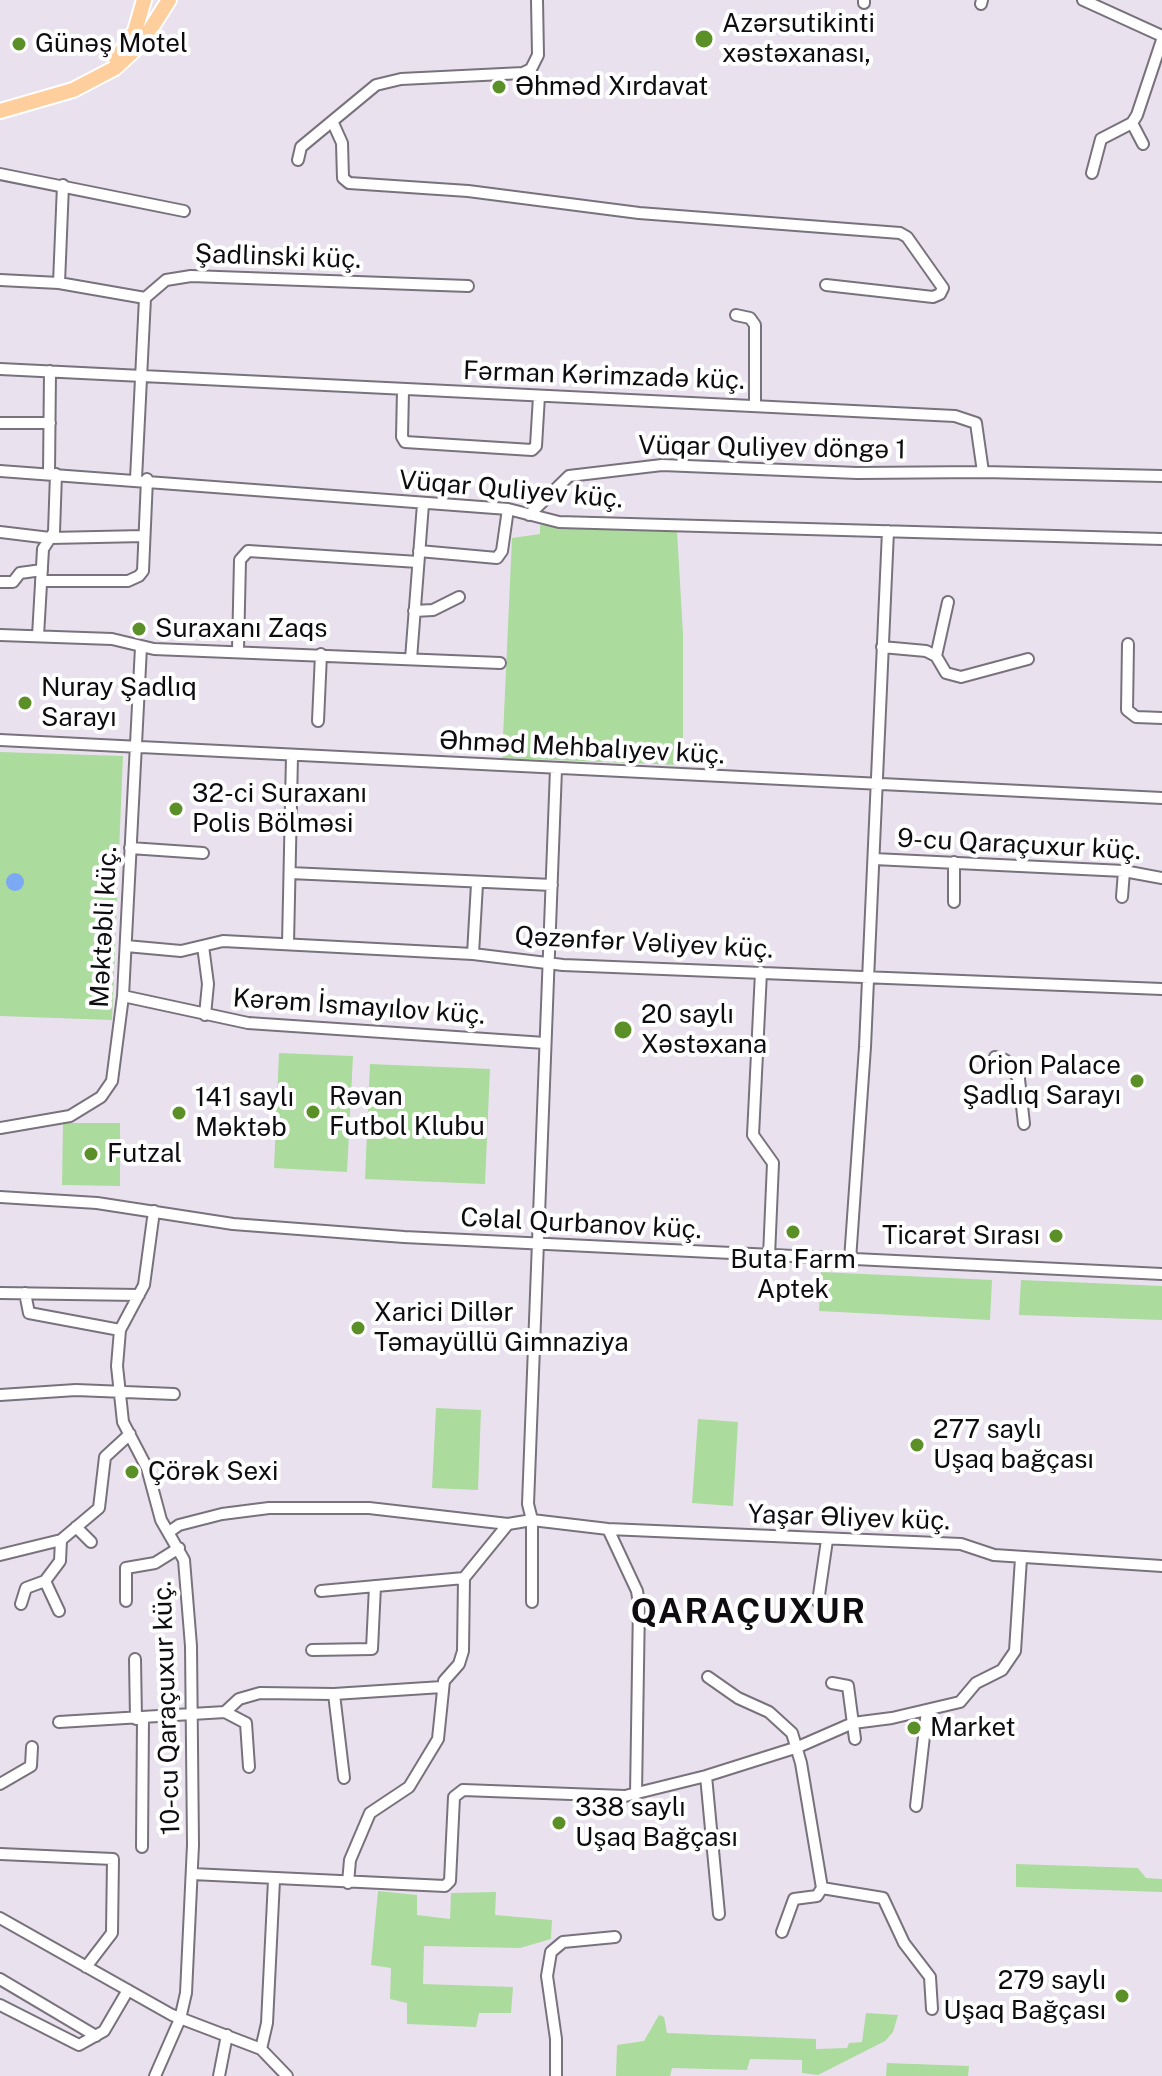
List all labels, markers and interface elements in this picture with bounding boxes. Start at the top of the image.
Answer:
place label: Azərsutikinti xəstəxanası, [722,8,875,70]
place label: Günəş Motel [35,28,188,60]
marker: Azərsutikinti xəstəxanası, [693,28,715,50]
marker: Günəş Motel [10,35,28,53]
place label: Əhməd Xırdavat [515,71,708,103]
marker: Əhməd Xırdavat [490,78,508,96]
street label: Şadlinski küç. [194,239,362,275]
street label: Fərman Kərimzadə küç. [463,355,745,397]
street label: Vüqar Quliyev döngə 1 [638,430,906,466]
street label: Vüqar Quliyev küç. [398,465,624,515]
place label: Suraxanı Zaqs [155,613,327,645]
marker: Suraxanı Zaqs [130,620,148,638]
place label: Nuray Şadlıq Sarayı [41,672,197,734]
marker: Nuray Şadlıq Sarayı [16,694,34,712]
street label: Əhməd Mehbalıyev küç. [438,725,726,771]
place label: 32-ci Suraxanı Polis Bölməsi [192,778,367,840]
marker: 32-ci Suraxanı Polis Bölməsi [167,800,185,818]
street label: 9-cu Qaraçuxur küç. [896,823,1142,867]
street label: Məktəbli küç. [84,845,124,1009]
street label: Qəzənfər Vəliyev küç. [514,921,774,965]
street label: Kərəm İsmayılov küç. [232,983,486,1031]
place label: 20 saylı Xəstəxana [641,999,767,1060]
marker: 20 saylı Xəstəxana [612,1019,634,1041]
place label: Orion Palace Şadlıq Sarayı [962,1050,1121,1112]
marker: Orion Palace Şadlıq Sarayı [1128,1072,1146,1090]
place label: Rəvan Futbol Klubu [329,1081,485,1142]
place label: 141 saylı Məktəb [195,1082,294,1144]
marker: Rəvan Futbol Klubu [304,1103,322,1121]
marker: 141 saylı Məktəb [170,1104,188,1122]
place label: Futzal [107,1138,182,1170]
marker: Futzal [82,1145,100,1163]
street label: Cəlal Qurbanov küç. [459,1202,703,1246]
place label: Ticarət Sırası [882,1220,1040,1252]
marker: Buta Farm Aptek [784,1223,802,1241]
marker: Ticarət Sırası [1047,1227,1065,1245]
place label: Buta Farm Aptek [730,1244,856,1306]
place label: Xarici Dillər Təmayüllü Gimnaziya [374,1297,629,1358]
marker: Xarici Dillər Təmayüllü Gimnaziya [349,1319,367,1337]
place label: 277 saylı Uşaq bağçası [933,1414,1094,1476]
marker: 277 saylı Uşaq bağçası [908,1436,926,1454]
place label: Çörək Sexi [148,1456,279,1488]
marker: Çörək Sexi [123,1463,141,1481]
street label: Yaşar Əliyev küç. [747,1499,951,1537]
street label: 10-cu Qaraçuxur küç. [147,1580,187,1836]
district label: QARAÇUXUR [631,1593,867,1633]
place label: Market [930,1712,1016,1744]
marker: Market [905,1719,923,1737]
place label: 338 saylı Uşaq Bağçası [575,1792,738,1854]
marker: 338 saylı Uşaq Bağçası [550,1814,568,1832]
place label: 279 saylı Uşaq Bağçası [943,1965,1106,2026]
marker: 279 saylı Uşaq Bağçası [1113,1987,1131,2005]

